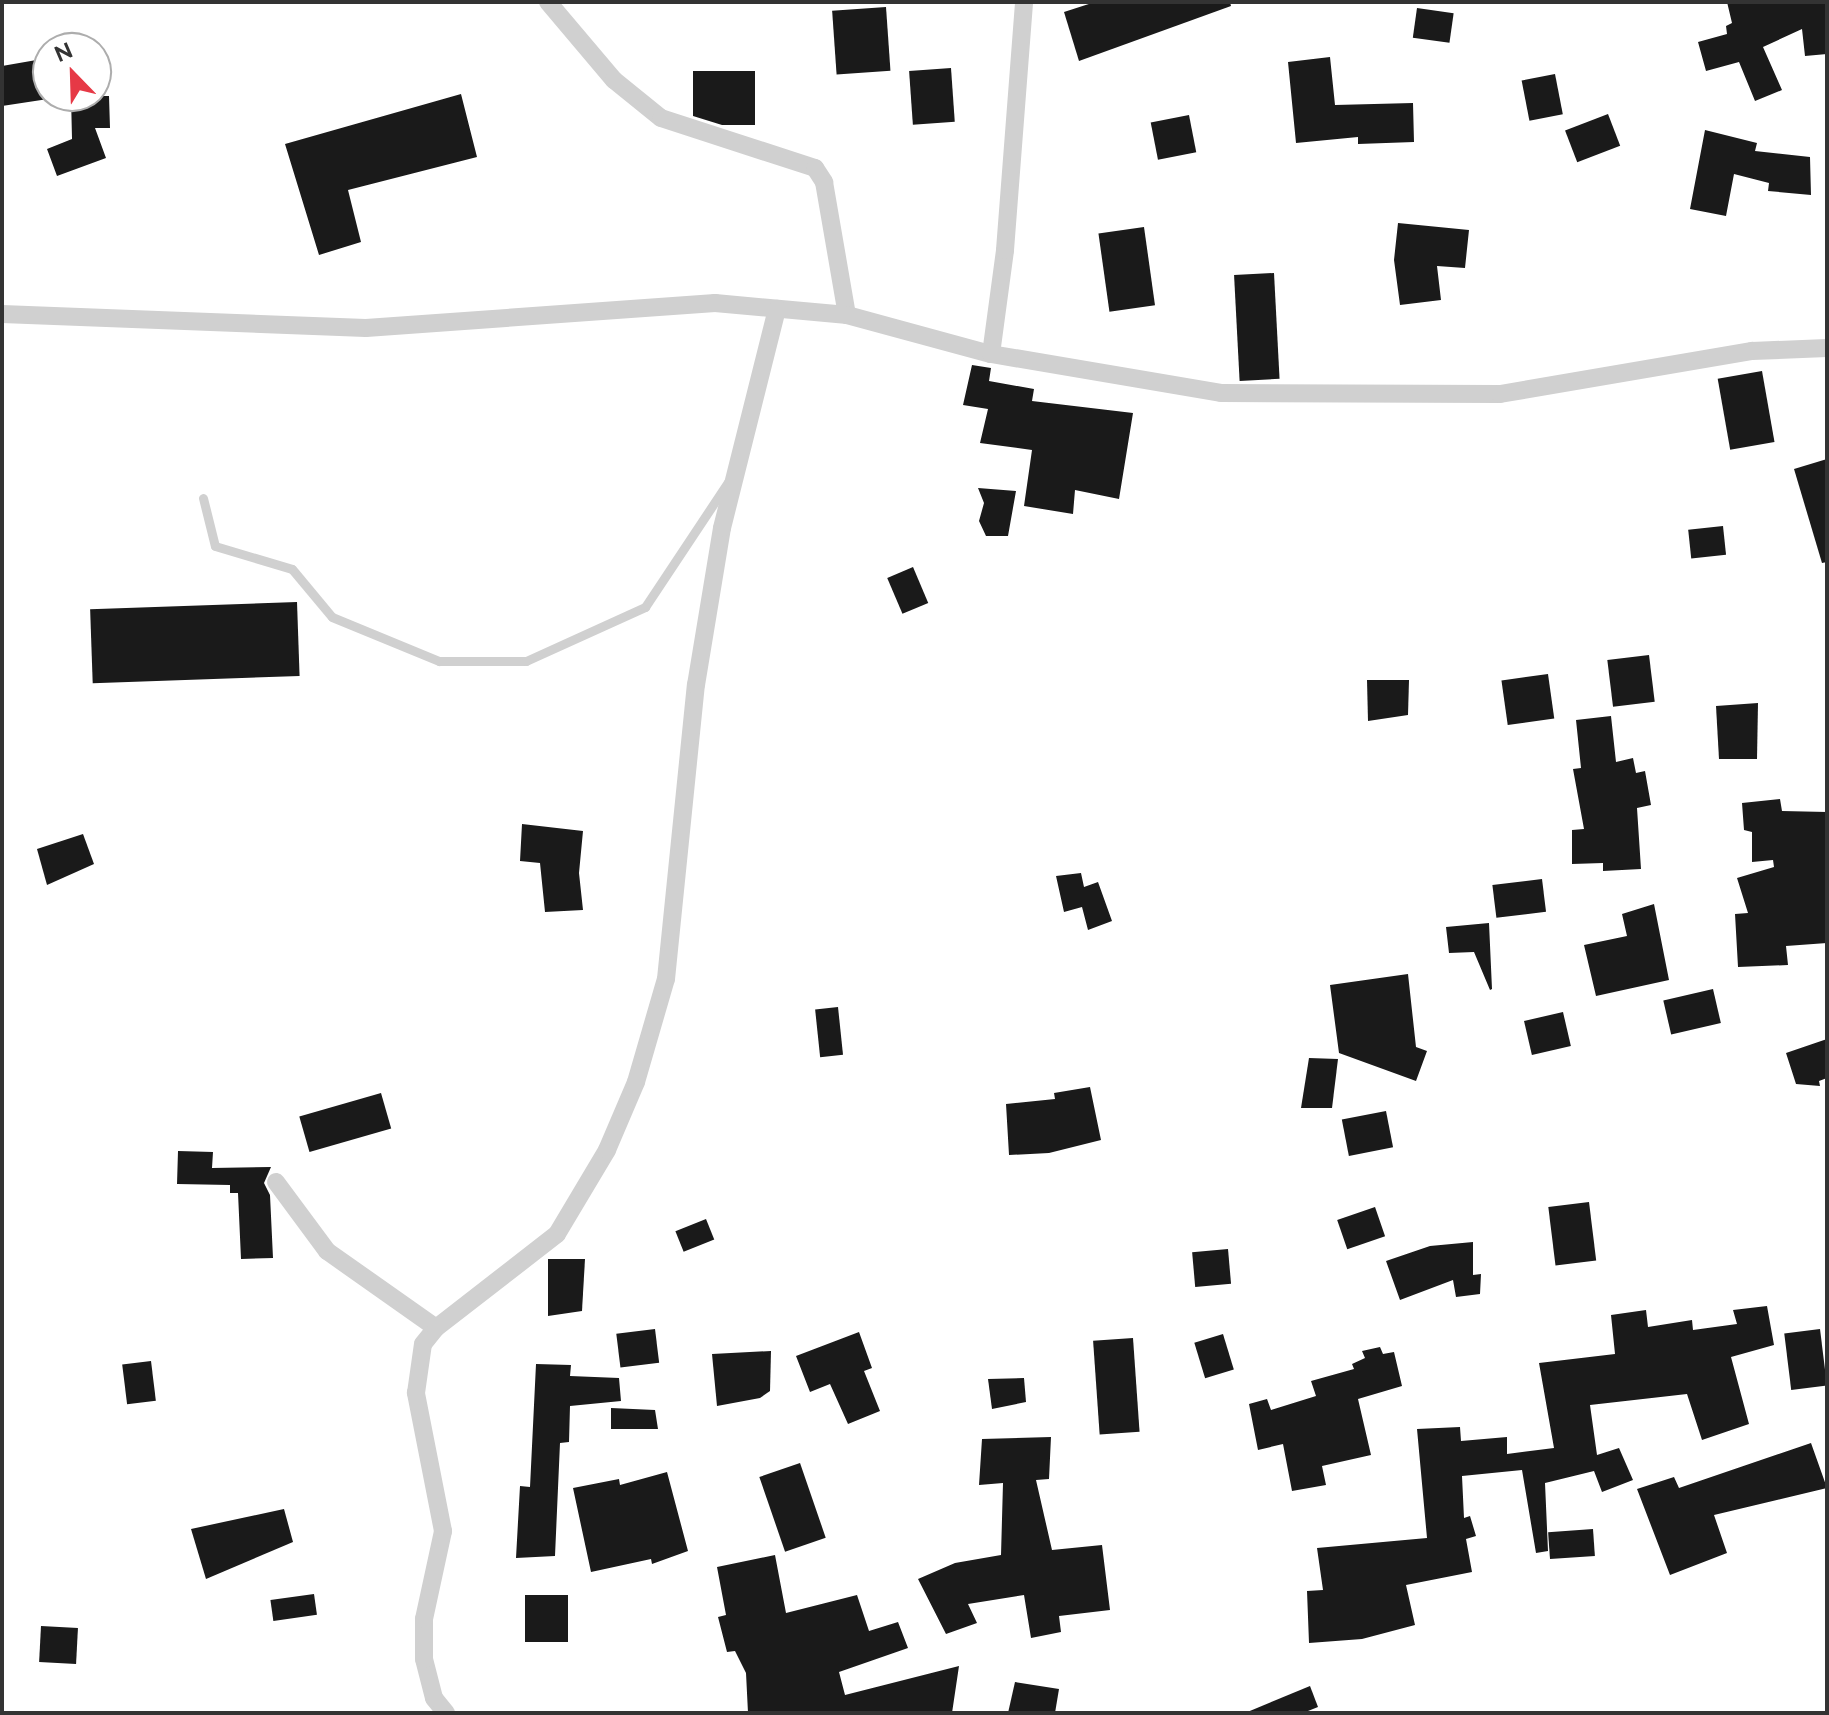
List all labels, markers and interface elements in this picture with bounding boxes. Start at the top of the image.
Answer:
north arrow [32,32,112,112]
text: N [51,37,76,67]

